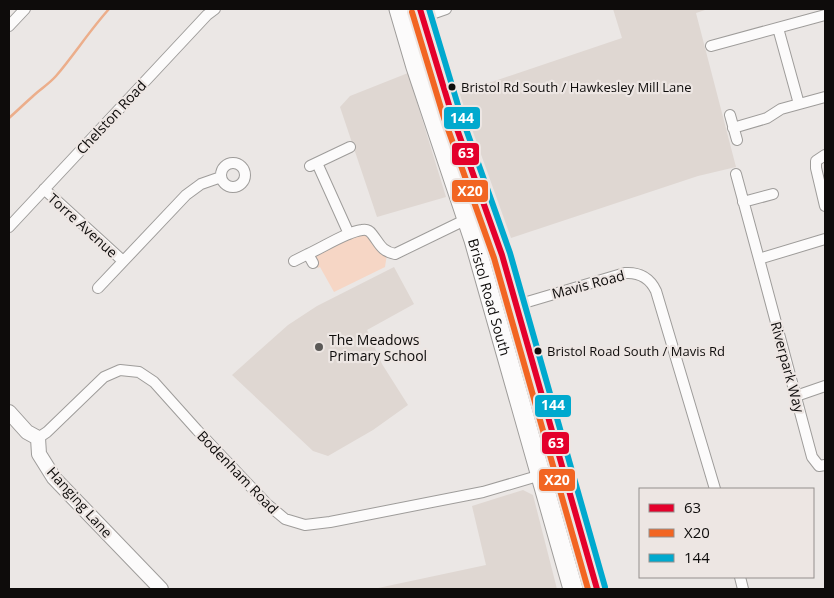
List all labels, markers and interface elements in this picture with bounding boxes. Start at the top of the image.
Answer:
street label: Chelston Road [72,76,150,158]
place label: Bristol Rd South / Hawkesley Mill Lane [461,78,692,96]
marker: Bristol Rd South / Hawkesley Mill Lane [447,82,457,92]
line badge: 144 [443,106,481,130]
text: 144 [450,108,474,127]
line badge: 63 [451,142,480,166]
text: 63 [458,143,474,162]
line badge: X20 [451,179,489,203]
text: X20 [457,181,483,200]
street label: Torre Avenue [44,189,122,262]
street label: Bristol Road South [464,236,516,358]
street label: Mavis Road [550,265,626,303]
street label: Riverpark Way [767,319,810,416]
place label: The Meadows Primary School [329,330,427,365]
marker: The Meadows Primary School [313,341,325,353]
place label: Bristol Road South / Mavis Rd [547,342,725,360]
marker: Bristol Road South / Mavis Rd [533,346,543,356]
line badge: 144 [534,394,572,418]
text: 144 [541,395,565,414]
street label: Bodenham Road [193,426,283,518]
line badge: 63 [541,431,570,455]
text: 63 [548,433,564,452]
street label: Hanging Lane [43,463,117,542]
line badge: X20 [538,468,576,492]
text: X20 [544,470,570,489]
legend [639,488,814,578]
text: 63 [684,497,701,517]
text: X20 [684,522,710,542]
text: 144 [684,547,710,567]

